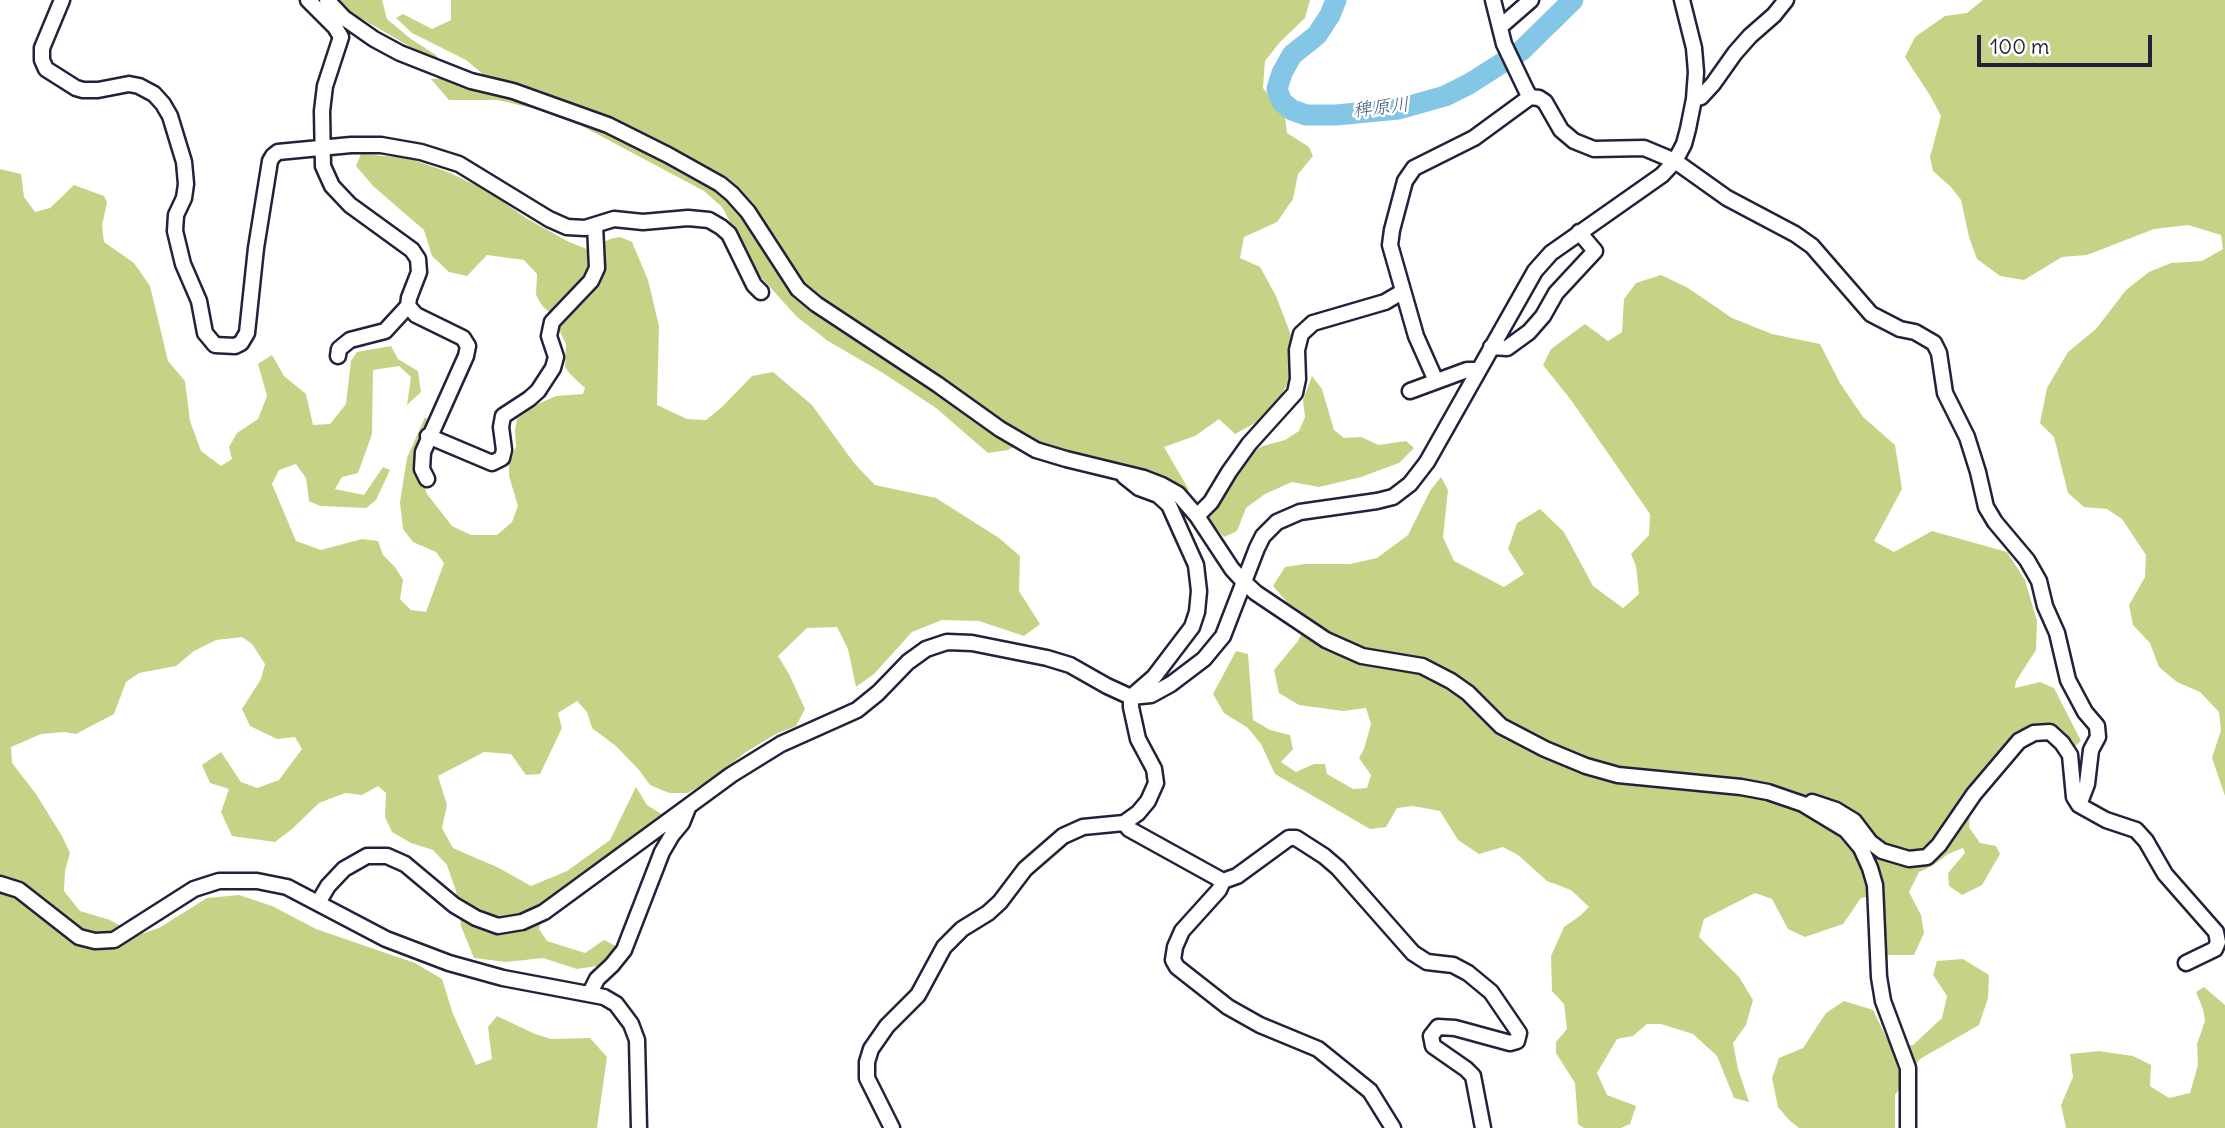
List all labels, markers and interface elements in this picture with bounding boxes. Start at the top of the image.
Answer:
scale bar [1980,21,2155,65]
text: 100 m [1990,33,2049,60]
water label: 稗原川 [1351,93,1411,123]

